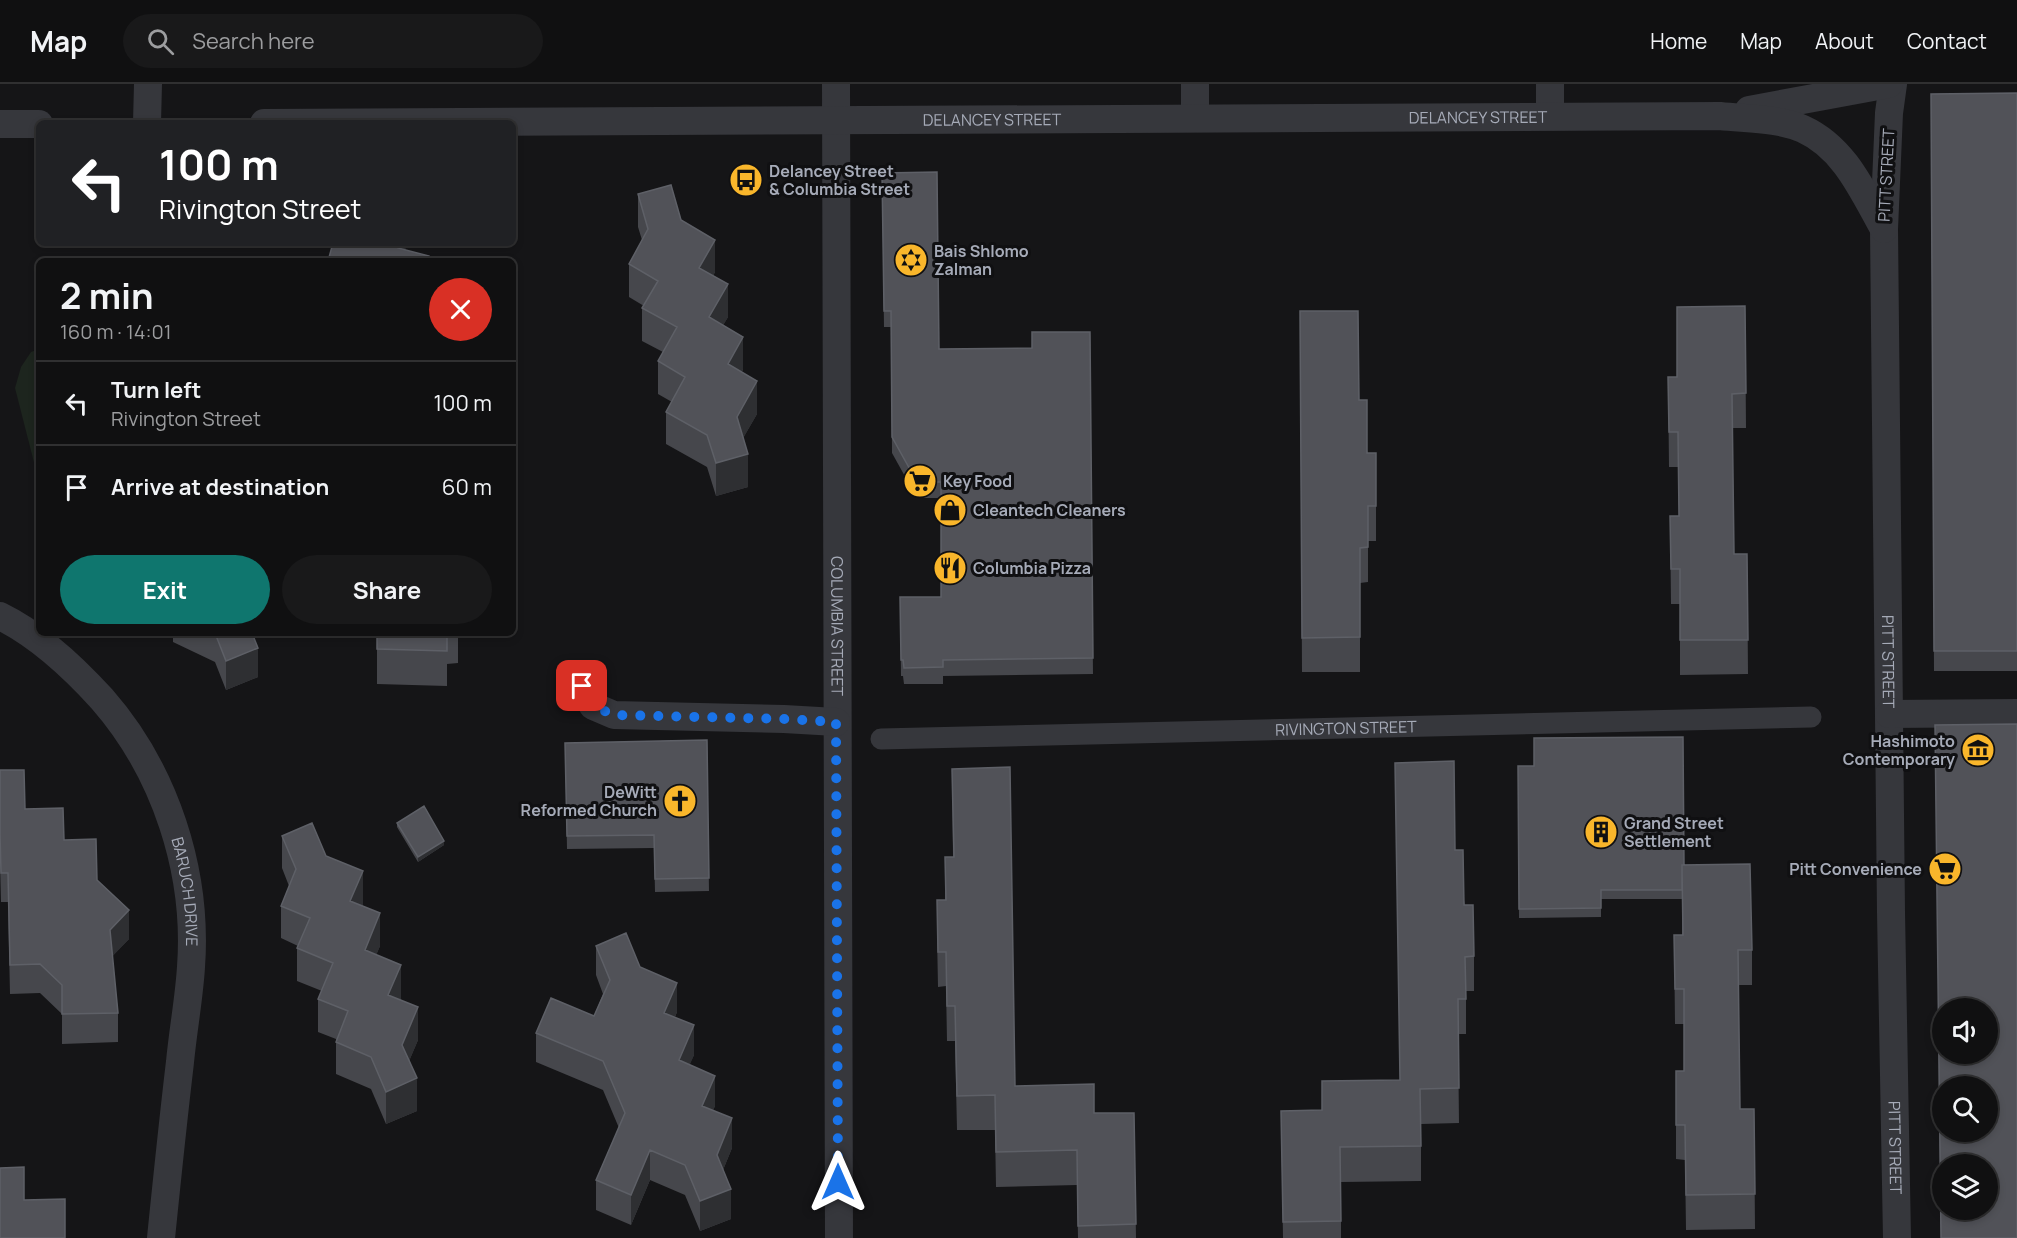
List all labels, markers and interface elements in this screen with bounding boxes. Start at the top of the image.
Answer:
search box [123,14,543,68]
text: Map [30,22,87,60]
icon: search [144,25,177,58]
text: Search here [192,26,315,56]
text: Home [1650,27,1707,55]
text: Map [1740,27,1782,55]
text: About [1815,27,1874,55]
text: Contact [1907,27,1987,55]
street label: DELANCEY STREET [1409,106,1548,128]
street label: DELANCEY STREET [923,108,1062,131]
street label: PITT STREET [1873,127,1899,222]
text: 100 m [159,135,279,193]
icon: left [60,144,138,222]
place label: Delancey Street & Columbia Street [769,160,910,200]
bus stop icon: Delancey Street & Columbia Street [728,162,764,198]
text: Rivington Street [159,190,361,227]
place label: Bais Shlomo Zalman [934,240,1029,280]
synagogue icon: Bais Shlomo Zalman [893,242,929,278]
text: 2 min [60,271,154,320]
button: close [429,278,492,341]
text: 160 m · 14:01 [60,318,171,345]
text: Turn left [111,375,201,405]
icon: left [60,387,93,420]
text: 100 m [434,388,492,418]
text: Rivington Street [111,405,261,432]
supermarket icon: Key Food [902,463,938,499]
place label: Key Food [943,470,1012,492]
icon: arrive [60,471,93,504]
text: Arrive at destination [111,472,329,502]
text: 60 m [442,472,492,502]
shop icon: Cleantech Cleaners [932,492,968,528]
place label: Cleantech Cleaners [973,499,1126,521]
restaurant icon: Columbia Pizza [932,550,968,586]
button: Exit [60,555,270,624]
button: Share [282,555,492,624]
street label: COLUMBIA STREET [826,556,849,697]
place label: Columbia Pizza [973,557,1091,579]
street label: PITT STREET [1877,615,1900,709]
pin [556,660,607,711]
icon: arrive [565,669,598,702]
street label: RIVINGTON STREET [1275,715,1417,741]
place label: Hashimoto Contemporary [1843,730,1955,770]
museum icon: Hashimoto Contemporary [1960,732,1996,768]
place label: DeWitt Reformed Church [521,781,657,821]
church icon: DeWitt Reformed Church [662,783,698,819]
place label: Grand Street Settlement [1624,812,1724,852]
building icon: Grand Street Settlement [1583,814,1619,850]
street label: BARUCH DRIVE [166,834,203,946]
supermarket icon: Pitt Convenience [1927,851,1963,887]
place label: Pitt Convenience [1789,858,1922,880]
map controls [1932,998,1998,1220]
button: sound [1932,998,1998,1064]
button: search [1932,1076,1998,1142]
street label: PITT STREET [1883,1101,1907,1195]
position arrow [806,1150,870,1214]
button: layers [1932,1154,1998,1220]

